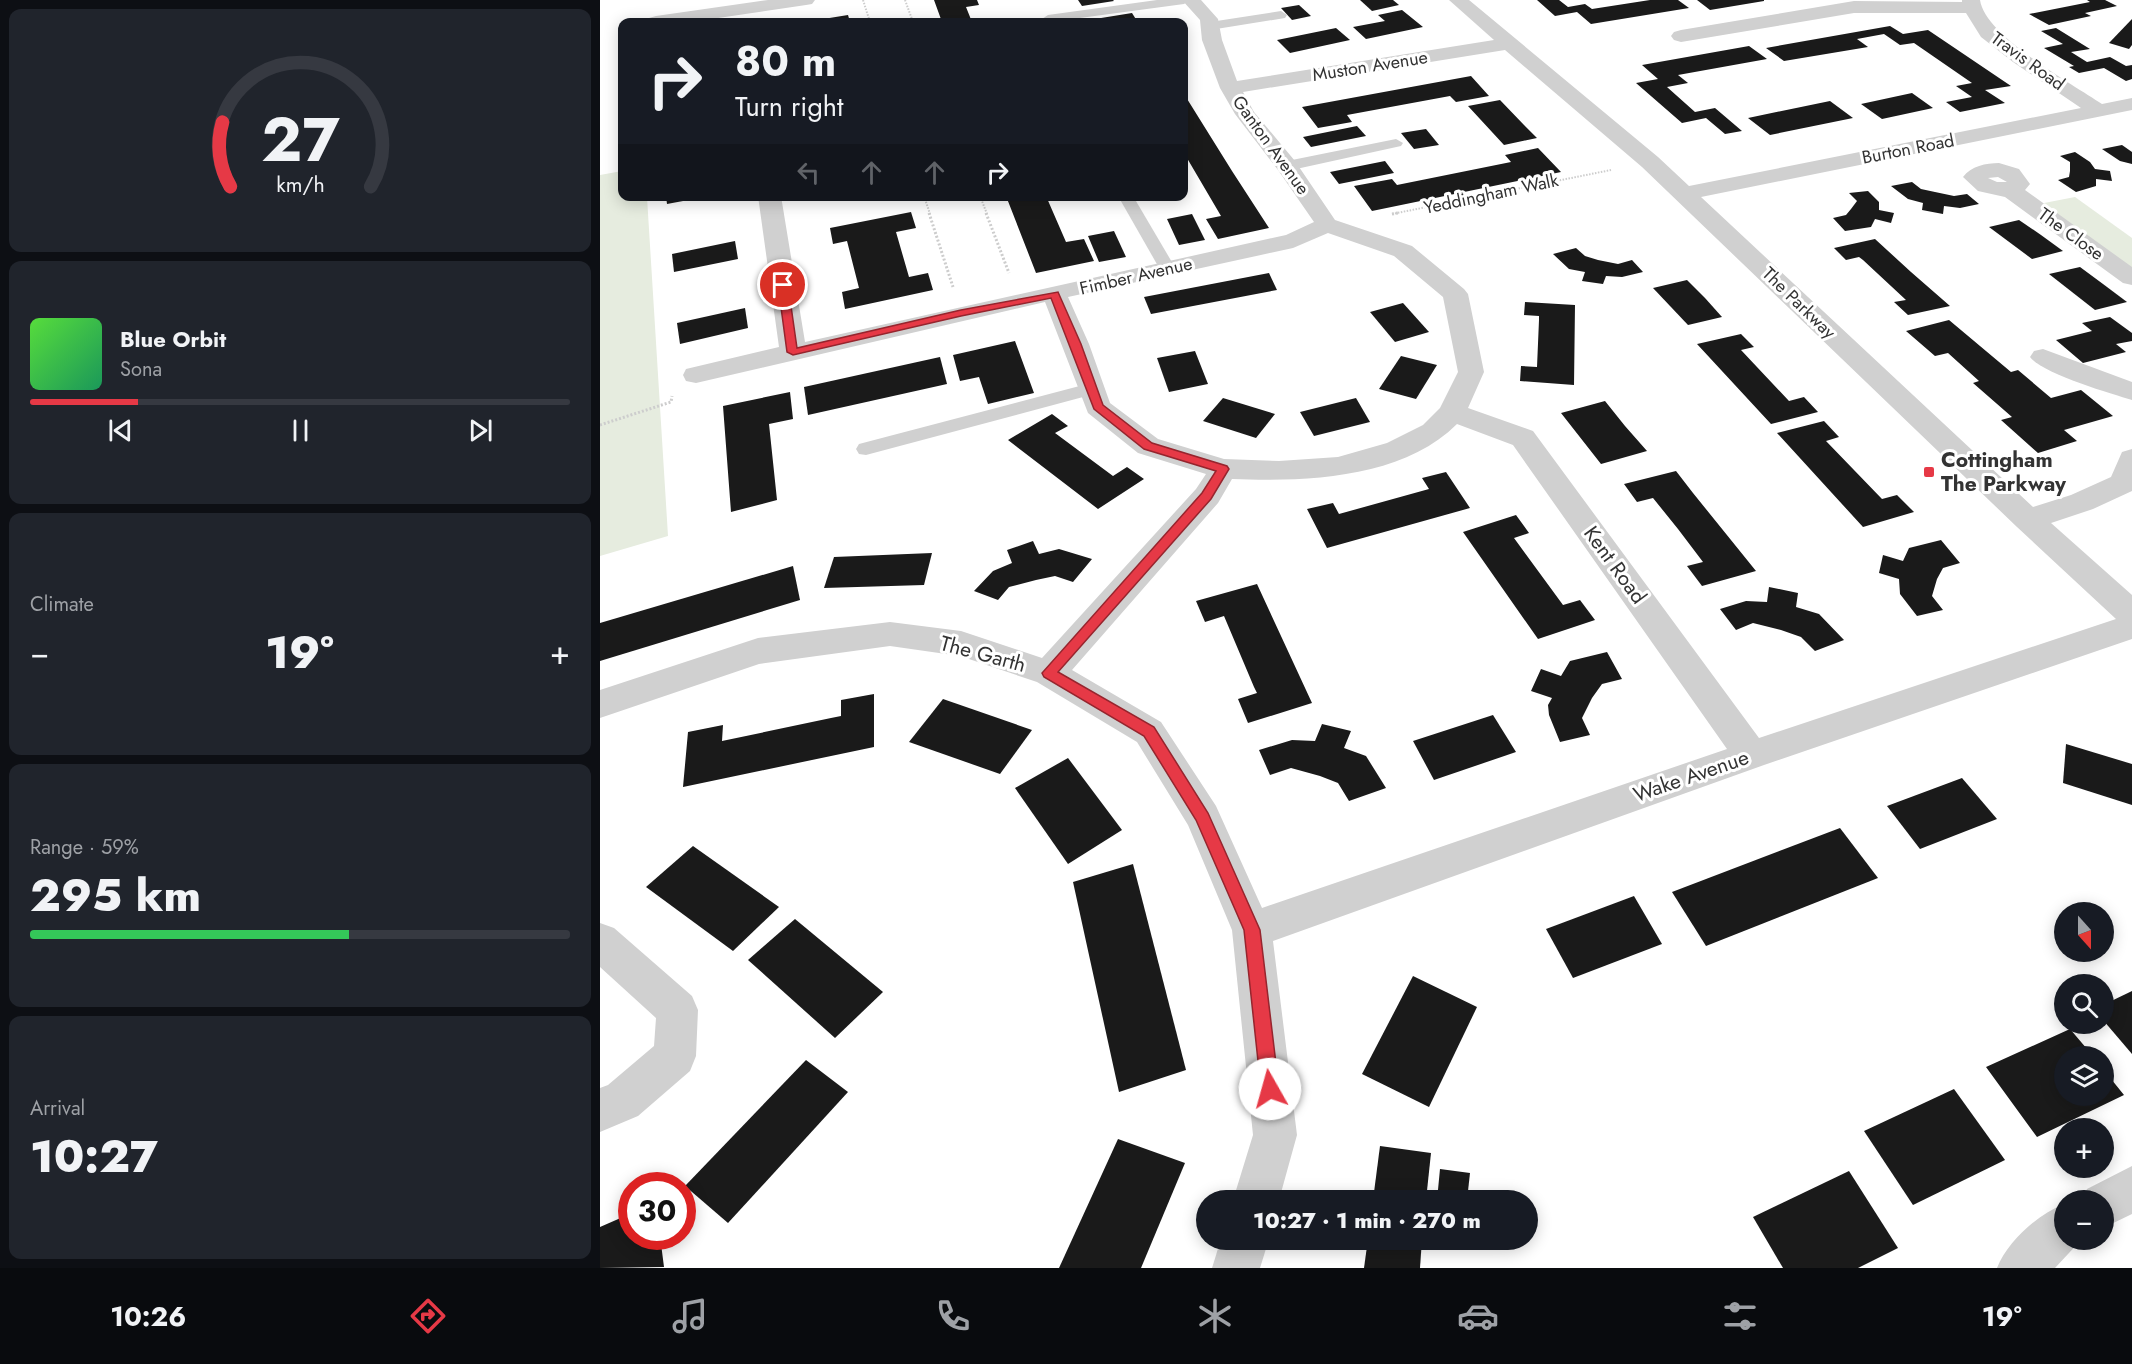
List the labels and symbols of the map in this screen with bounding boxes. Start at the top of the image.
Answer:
street label: Travis Road [1986,25,2070,97]
street label: Muston Avenue [1311,44,1429,88]
street label: Ganton Avenue [1226,90,1316,200]
street label: Burton Road [1860,127,1956,171]
street label: Yeddingham Walk [1421,167,1561,221]
street label: The Close [2033,201,2109,267]
street label: Fimber Avenue [1077,250,1195,302]
pin [757,259,808,310]
street label: The Parkway [1756,261,1842,345]
place label: Cottingham The Parkway [1941,445,2067,499]
marker: Cottingham The Parkway [1922,465,1936,479]
street label: Kent Road [1576,520,1654,610]
street label: The Garth [937,628,1029,680]
street label: Wake Avenue [1629,742,1753,810]
north arrow [2054,902,2114,962]
position arrow [1238,1057,1302,1121]
speed limit sign: 30 [618,1172,696,1250]

